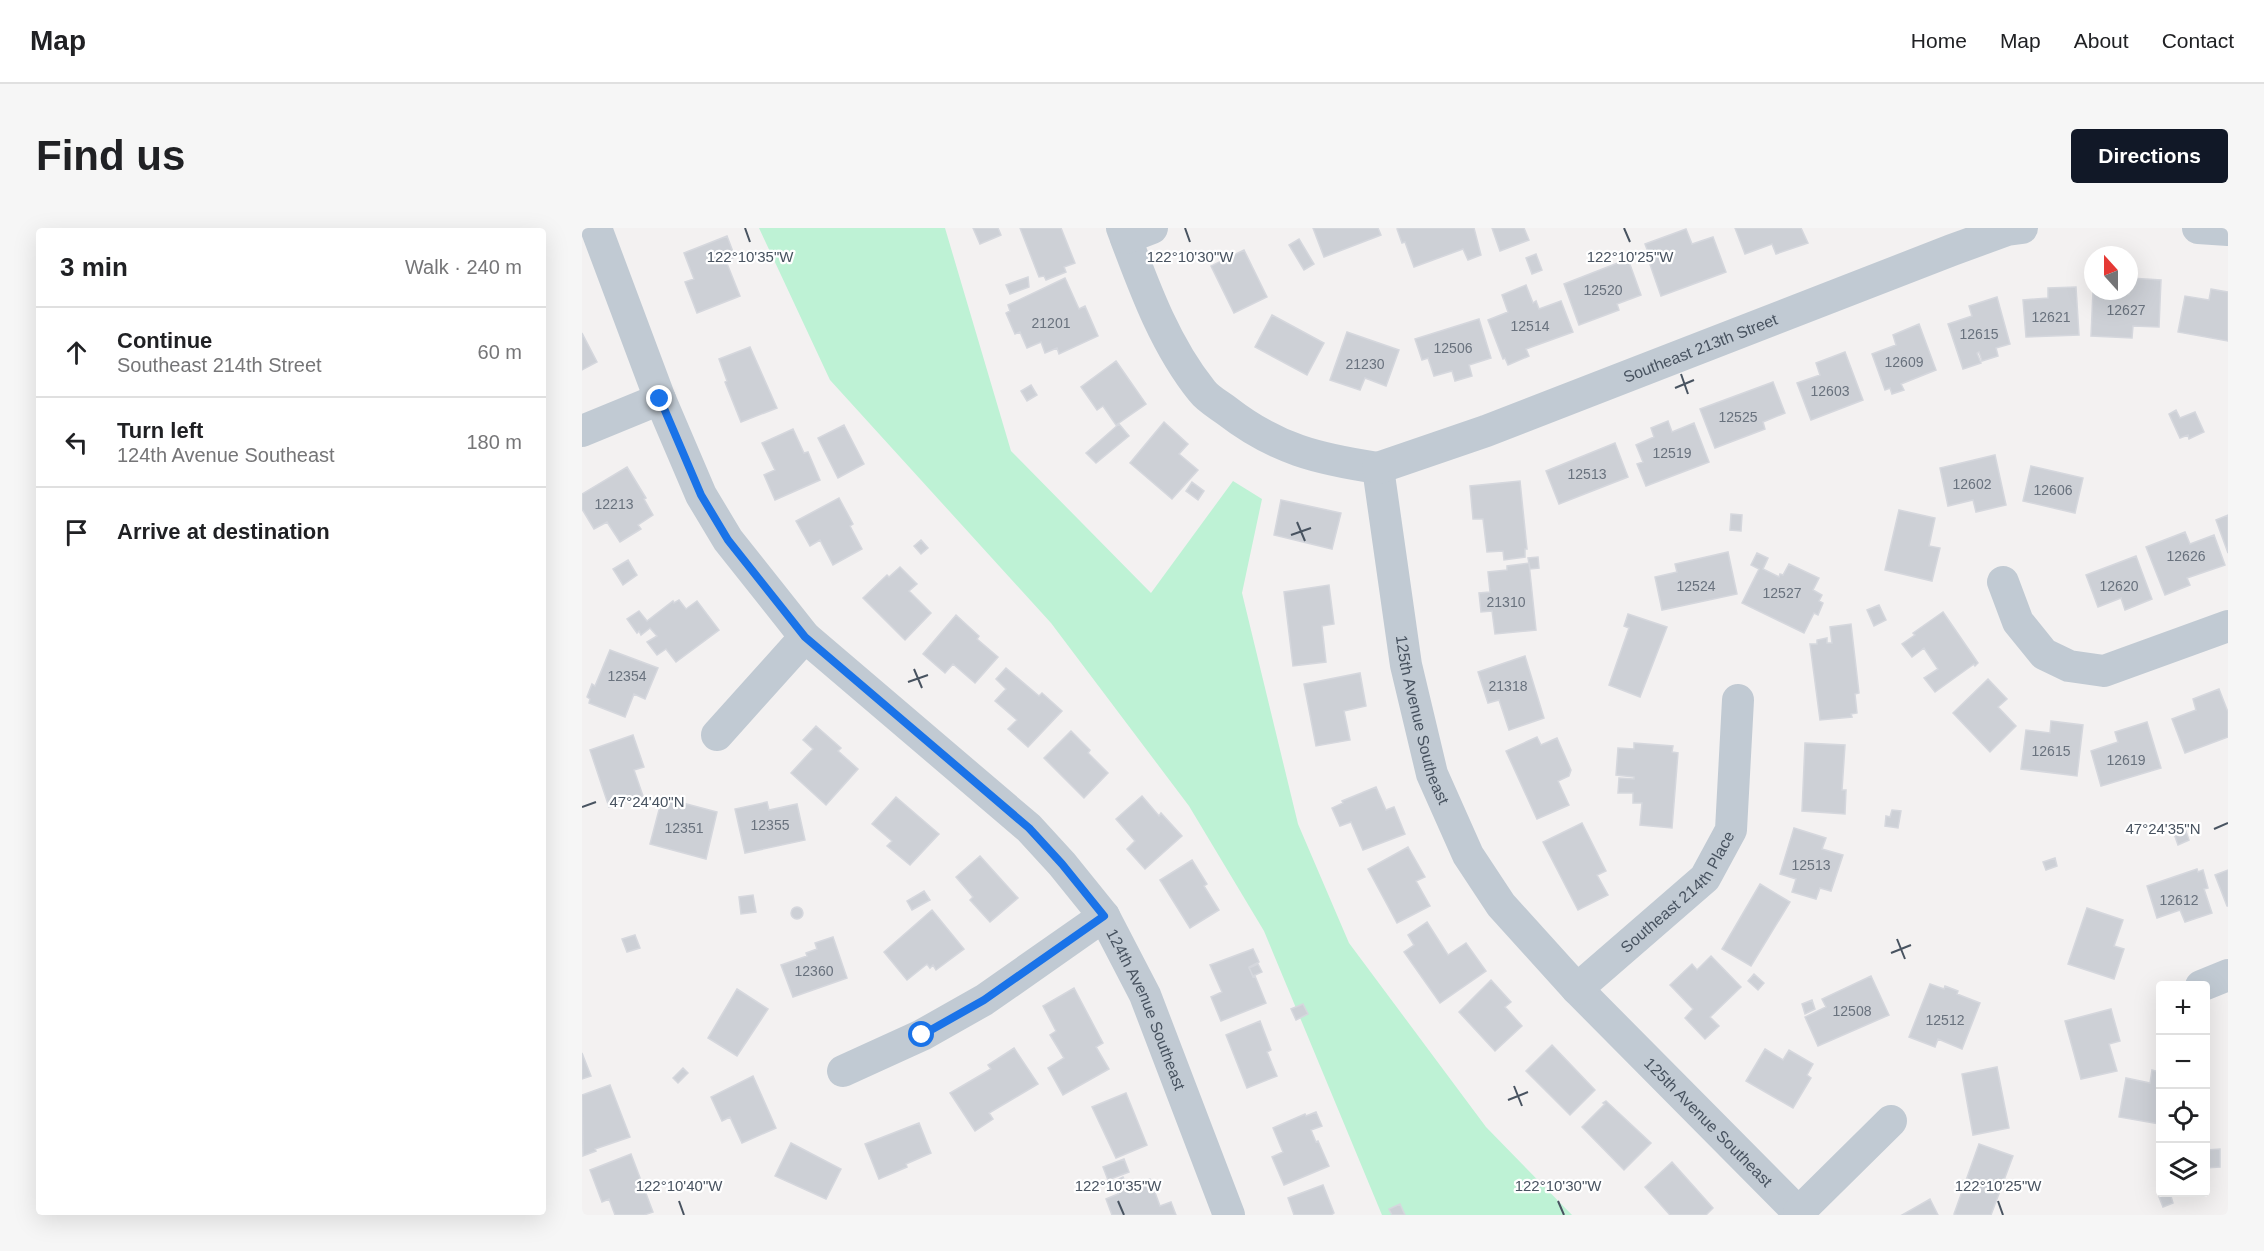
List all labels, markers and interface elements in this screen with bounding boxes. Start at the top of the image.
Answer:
text: Map [30,25,86,56]
text: Home [1911,29,1967,52]
text: Map [2000,29,2041,52]
text: About [2074,29,2129,52]
text: Contact [2162,29,2234,52]
button: Directions [2071,129,2228,183]
text: Find us [36,132,185,179]
north arrow [2084,246,2138,300]
text: 122°10'35"W [707,248,794,265]
text: 122°10'30"W [1147,248,1234,265]
text: 122°10'25"W [1587,248,1674,265]
text: 3 min [60,252,128,282]
text: Walk · 240 m [405,256,522,278]
house number: 12520 [1584,282,1623,298]
house number: 12627 [2107,302,2146,318]
house number: 12621 [2032,309,2071,325]
street label: Southeast 213th Street [1621,310,1780,386]
house number: 21201 [1032,315,1071,331]
house number: 12514 [1511,318,1550,334]
house number: 12615 [1960,326,1999,342]
text: Continue [117,328,212,353]
icon: ahead [60,336,93,369]
house number: 12506 [1434,340,1473,356]
text: 60 m [478,341,522,363]
text: Southeast 214th Street [117,354,322,376]
house number: 12609 [1885,354,1924,370]
house number: 21230 [1346,356,1385,372]
house number: 12603 [1811,383,1850,399]
route end [646,385,672,411]
house number: 12525 [1719,409,1758,425]
text: Turn left [117,418,203,443]
icon: left [60,426,93,459]
text: 180 m [466,431,522,453]
text: 124th Avenue Southeast [117,444,335,466]
house number: 12519 [1653,445,1692,461]
house number: 12513 [1568,466,1607,482]
house number: 12602 [1953,476,1992,492]
house number: 12606 [2034,482,2073,498]
house number: 12213 [595,496,634,512]
icon: arrive [60,516,93,549]
text: Arrive at destination [117,519,330,544]
house number: 12626 [2167,548,2206,564]
house number: 12524 [1677,578,1716,594]
house number: 12620 [2100,578,2139,594]
house number: 12527 [1763,585,1802,601]
house number: 21310 [1487,594,1526,610]
street label: 125th Avenue Southeast [1393,634,1453,807]
house number: 12354 [608,668,647,684]
house number: 21318 [1489,678,1528,694]
house number: 12615 [2032,743,2071,759]
house number: 12619 [2107,752,2146,768]
text: 47°24'40"N [609,793,685,810]
house number: 12355 [751,817,790,833]
house number: 12351 [665,820,704,836]
text: 47°24'35"N [2125,820,2201,837]
street label: Southeast 214th Place [1617,828,1738,956]
house number: 12513 [1792,857,1831,873]
house number: 12612 [2160,892,2199,908]
street label: 124th Avenue Southeast [1103,926,1189,1093]
house number: 12360 [795,963,834,979]
map controls [2156,981,2210,1197]
button: + [2156,981,2210,1035]
house number: 12508 [1833,1003,1872,1019]
house number: 12512 [1926,1012,1965,1028]
route start [908,1021,934,1047]
button: − [2156,1035,2210,1089]
street label: 125th Avenue Southeast [1641,1054,1776,1190]
button: locate [2156,1089,2210,1143]
button: layers [2156,1143,2210,1197]
text: 122°10'40"W [636,1177,723,1194]
text: 122°10'35"W [1075,1177,1162,1194]
text: 122°10'30"W [1515,1177,1602,1194]
text: 122°10'25"W [1955,1177,2042,1194]

